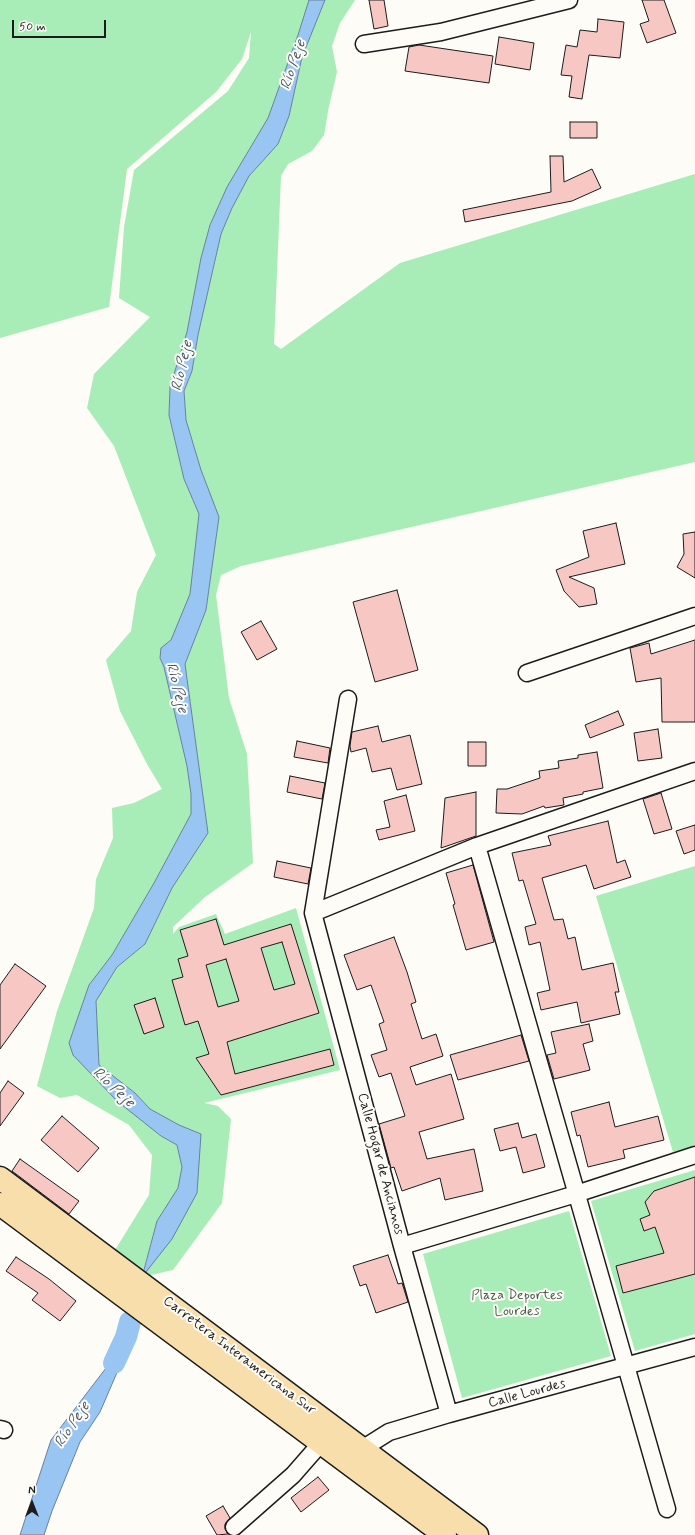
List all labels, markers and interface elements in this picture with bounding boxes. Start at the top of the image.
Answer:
scale bar [14,12,108,38]
text: 50 m [19,19,46,35]
water label: Río Peje [277,38,311,92]
water label: Río Peje [168,339,198,393]
water label: Río Peje [161,661,191,715]
water label: Río Peje [88,1064,138,1112]
street label: Calle Hogar de Ancianos [353,1091,407,1237]
park label: Plaza Deportes Lourdes [471,1288,563,1320]
street label: Carretera Interamericana Sur [159,1293,319,1419]
street label: Calle Lourdes [487,1376,567,1412]
water label: Río Peje [51,1399,95,1451]
north arrow [12,1483,52,1523]
text: N [28,1484,36,1498]

